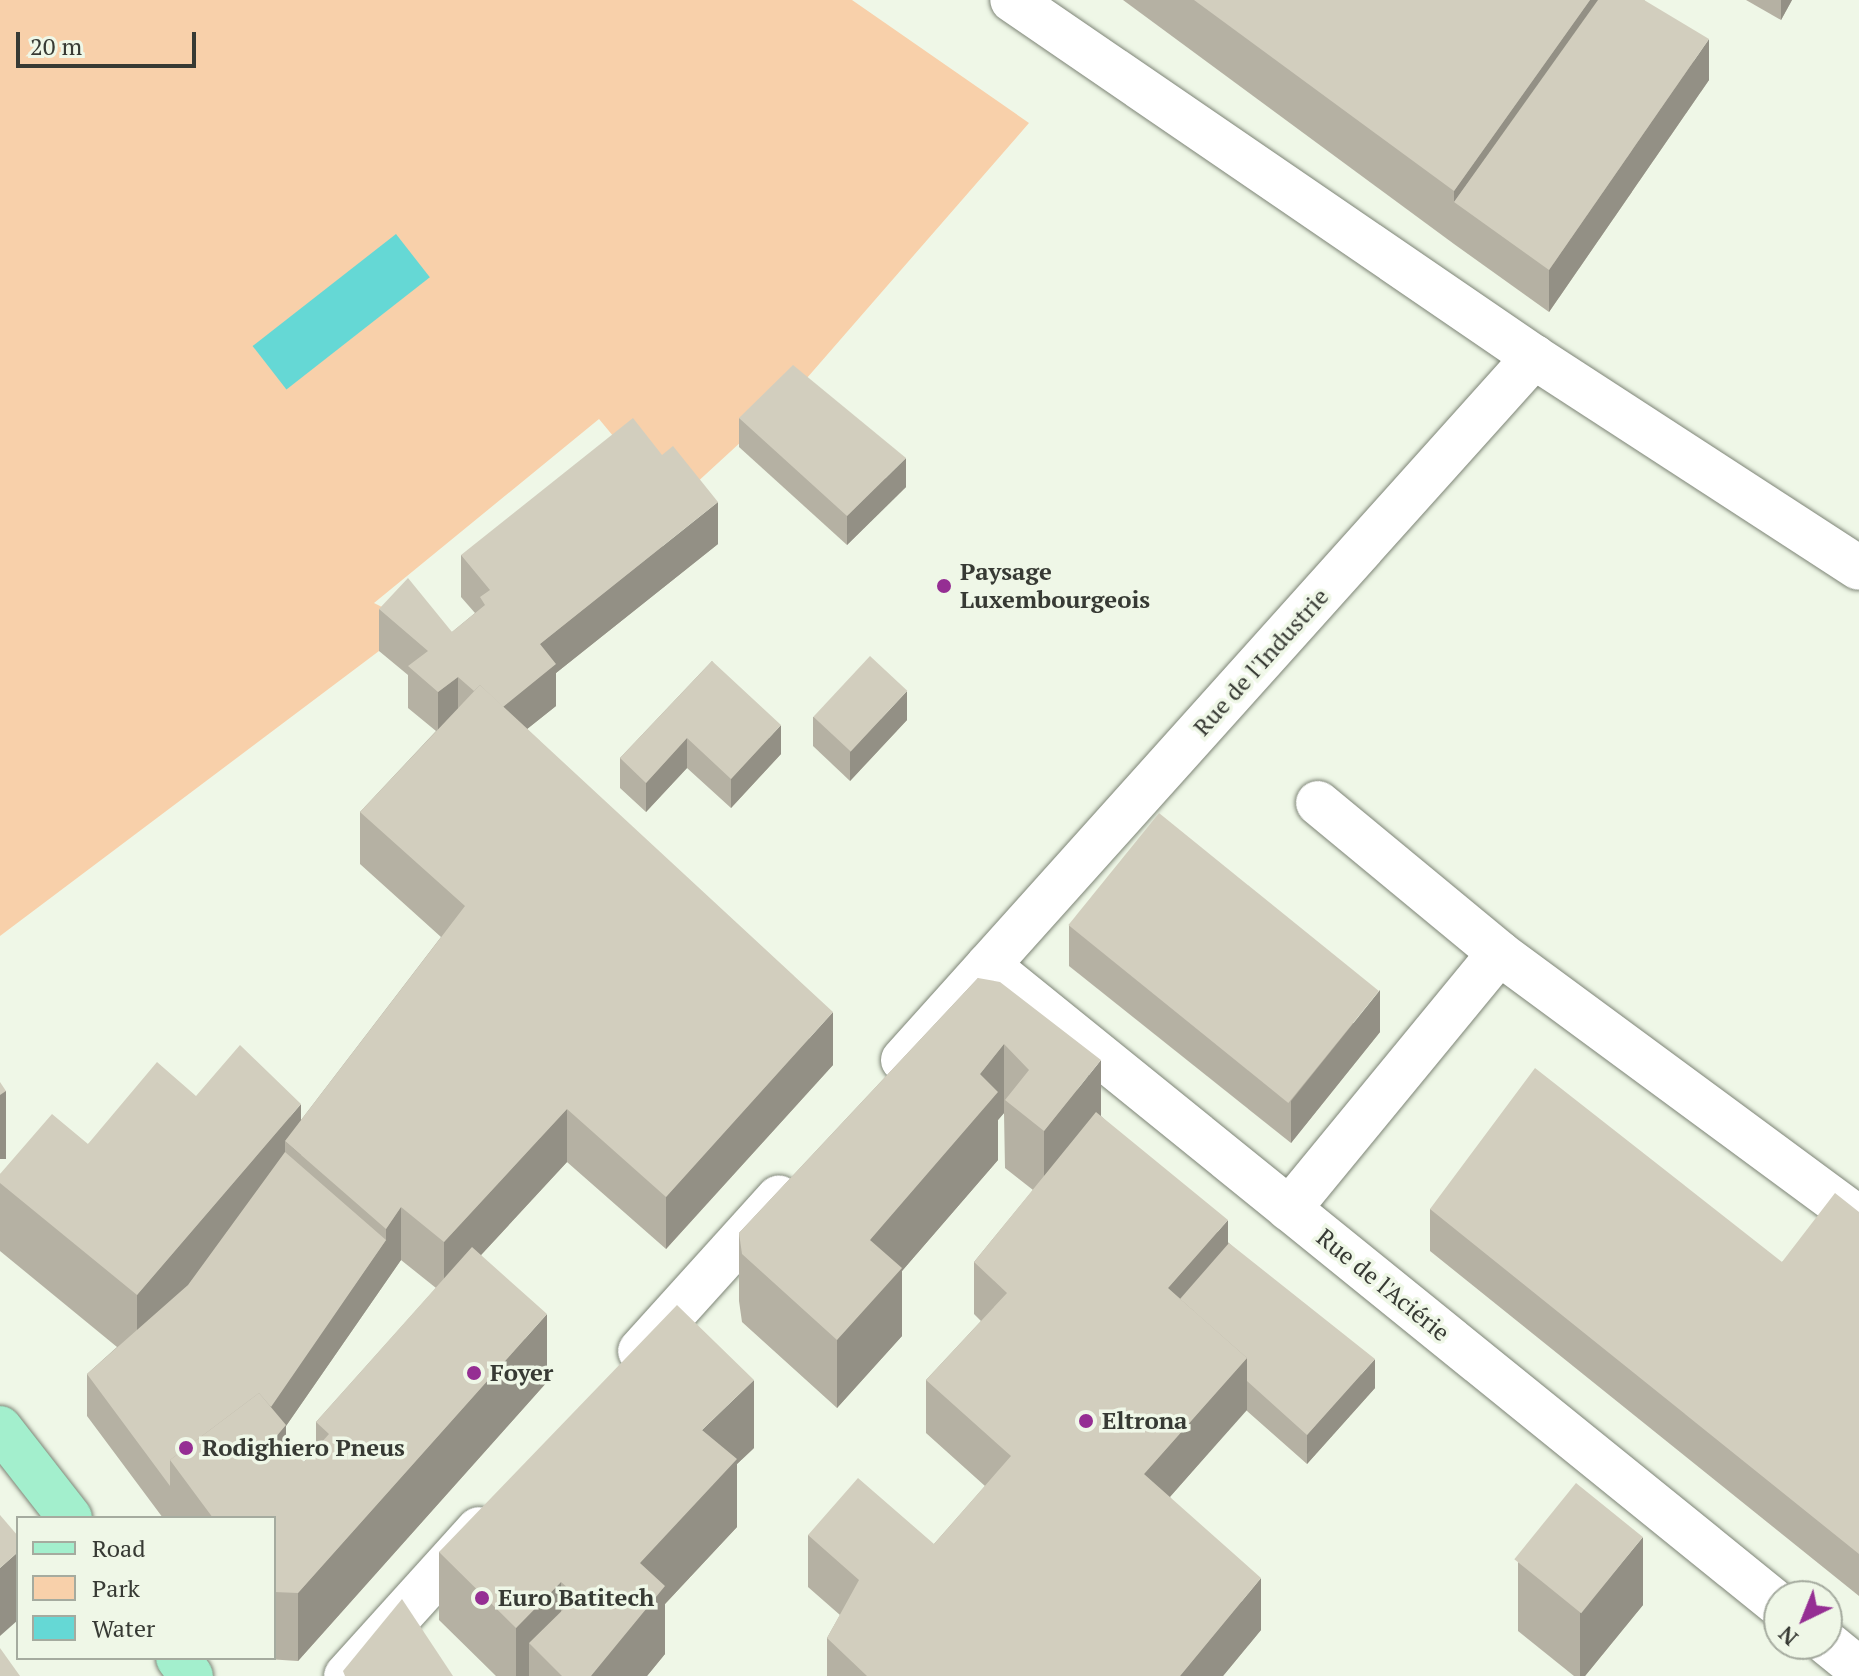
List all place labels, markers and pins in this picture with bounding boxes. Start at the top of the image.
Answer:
place label: Paysage Luxembourgeois [960,558,1150,614]
marker: Paysage Luxembourgeois [935,577,953,595]
place label: Foyer [490,1359,553,1387]
marker: Foyer [465,1364,483,1382]
place label: Eltrona [1102,1407,1187,1435]
marker: Eltrona [1077,1412,1095,1430]
place label: Rodighiero Pneus [202,1434,405,1462]
marker: Rodighiero Pneus [177,1439,195,1457]
place label: Euro Batitech [498,1584,654,1612]
marker: Euro Batitech [473,1589,491,1607]

